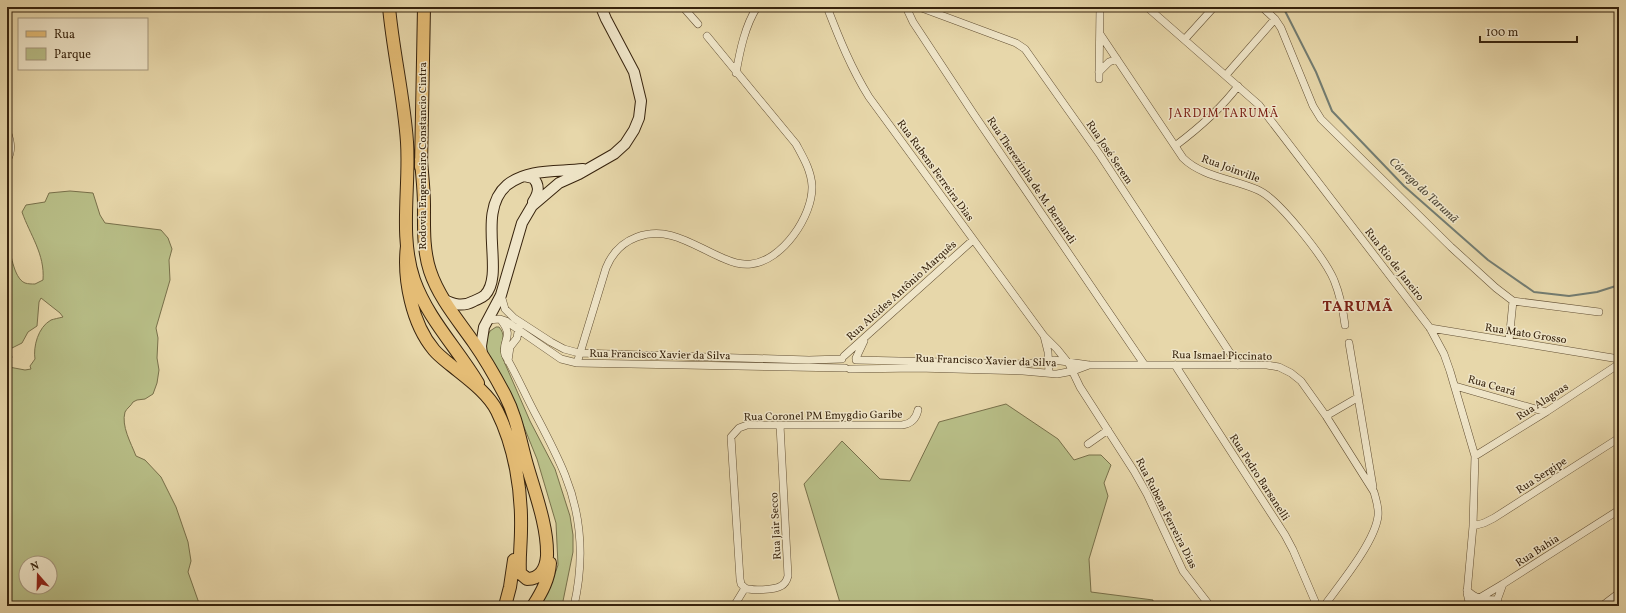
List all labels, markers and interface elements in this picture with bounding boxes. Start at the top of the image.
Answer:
legend [18,18,148,70]
scale bar [1480,18,1577,44]
text: 100 m [1486,25,1519,41]
text: Rua [54,27,75,43]
text: Parque [54,47,91,63]
street label: Rodovia Engenheiro Constancio Cintra [416,62,431,250]
district label: JARDIM TARUMÃ [1169,106,1279,122]
street label: Rua Therezinha de M. Bernardi [983,114,1079,247]
street label: Rua Rubens Ferreira Dias [893,117,977,225]
street label: Rua José Serem [1082,118,1136,188]
street label: Rua Joinville [1199,152,1262,187]
water label: Córrego do Tarumã [1385,154,1462,227]
street label: Rua Rio de Janeiro [1361,225,1427,305]
street label: Rua Alcides Antônio Marquês [844,237,960,345]
district label: TARUMÃ [1322,297,1394,318]
street label: Rua Mato Grosso [1484,321,1568,348]
street label: Rua Francisco Xavier da Silva [589,347,731,364]
street label: Rua Ismael Piccinato [1172,348,1272,365]
street label: Rua Francisco Xavier da Silva [915,352,1057,371]
street label: Rua Ceará [1466,372,1518,401]
street label: Rua Alagoas [1514,380,1572,425]
street label: Rua Coronel PM Emygdio Garibe [744,408,903,425]
street label: Rua Pedro Barsanelli [1225,432,1292,524]
street label: Rua Sergipe [1514,454,1570,498]
street label: Rua Rubens Ferreira Dias [1131,456,1200,572]
street label: Rua Jair Secco [767,492,786,560]
street label: Rua Bahia [1513,531,1563,571]
north arrow [18,555,58,595]
text: N [29,559,41,575]

